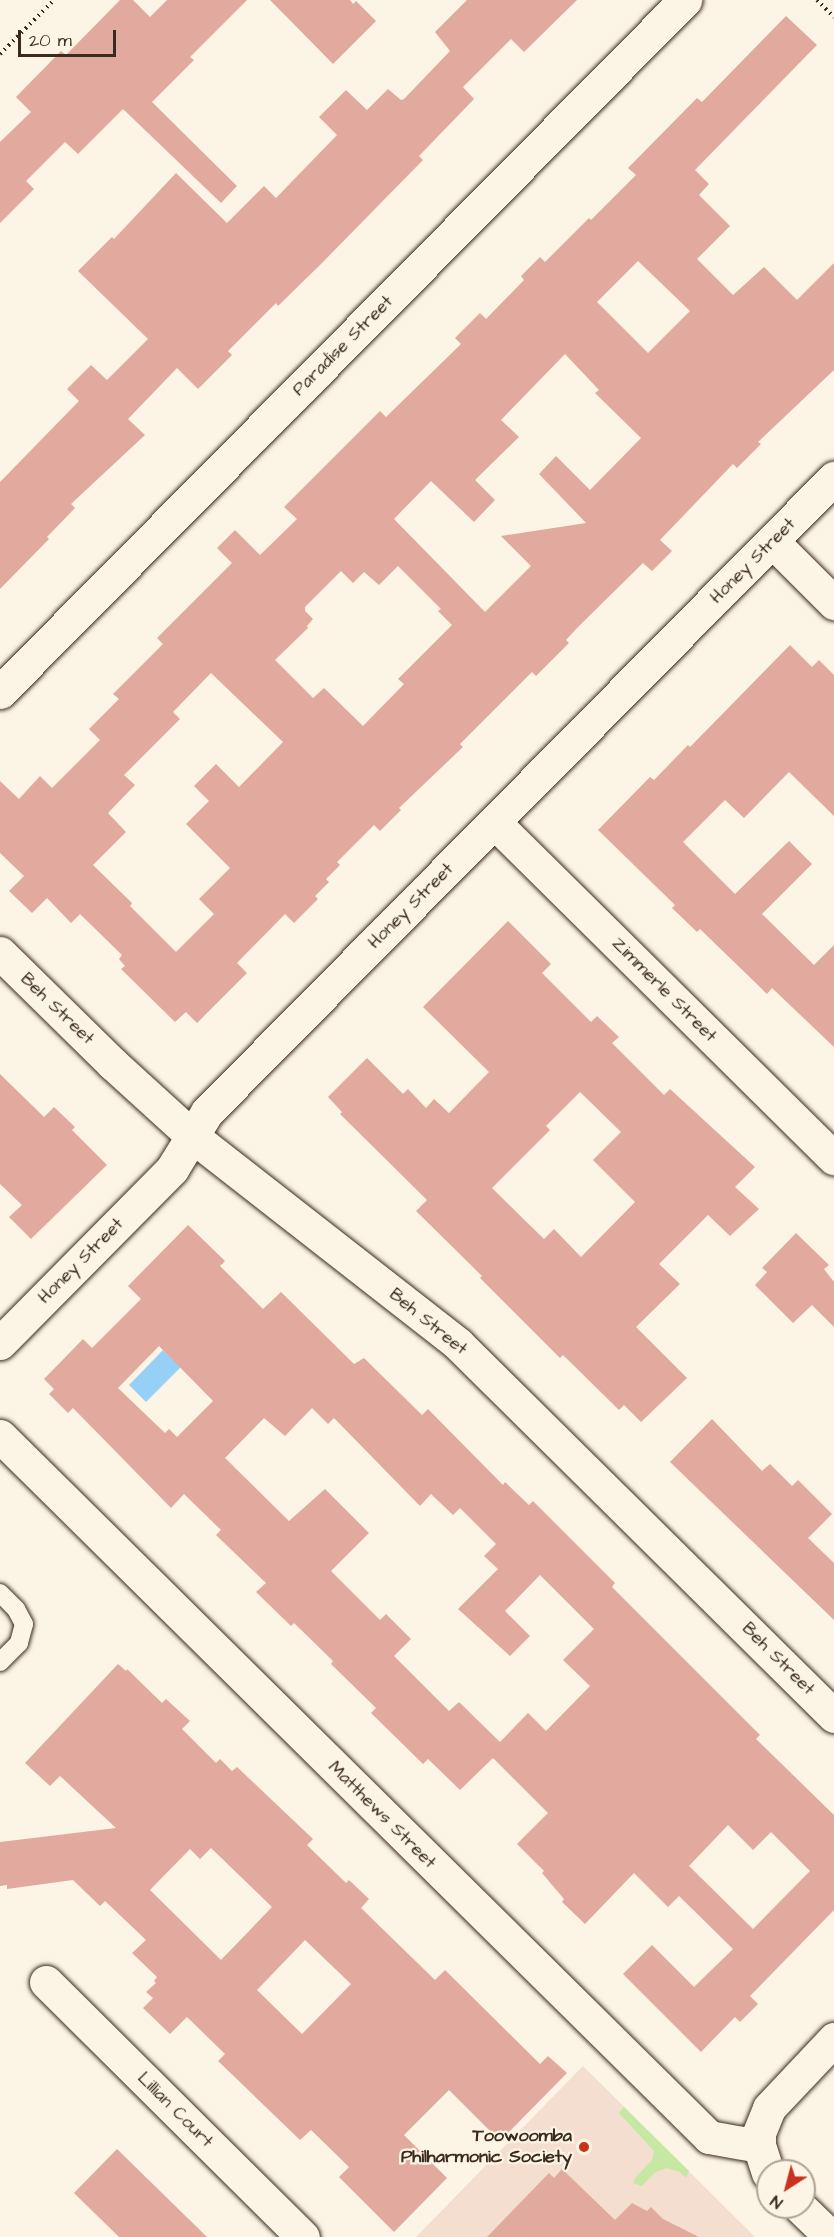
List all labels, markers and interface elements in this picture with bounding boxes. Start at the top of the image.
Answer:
scale bar [21,18,118,56]
text: 20 m [29,28,72,53]
street label: Paradise Street [288,291,398,401]
street label: Honey Street [706,514,800,608]
street label: Honey Street [364,859,458,953]
street label: Zimmerle Street [607,933,721,1047]
street label: Beh Street [16,969,98,1049]
street label: Honey Street [34,1214,128,1308]
street label: Beh Street [385,1284,471,1360]
street label: Beh Street [737,1618,819,1700]
street label: Matthews Street [324,1757,440,1873]
street label: Lillian Court [133,2068,217,2152]
place label: Toowoomba Philharmonic Society [401,2126,572,2168]
marker: Toowoomba Philharmonic Society [577,2140,591,2154]
north arrow [756,2159,816,2219]
text: N [766,2190,787,2214]

